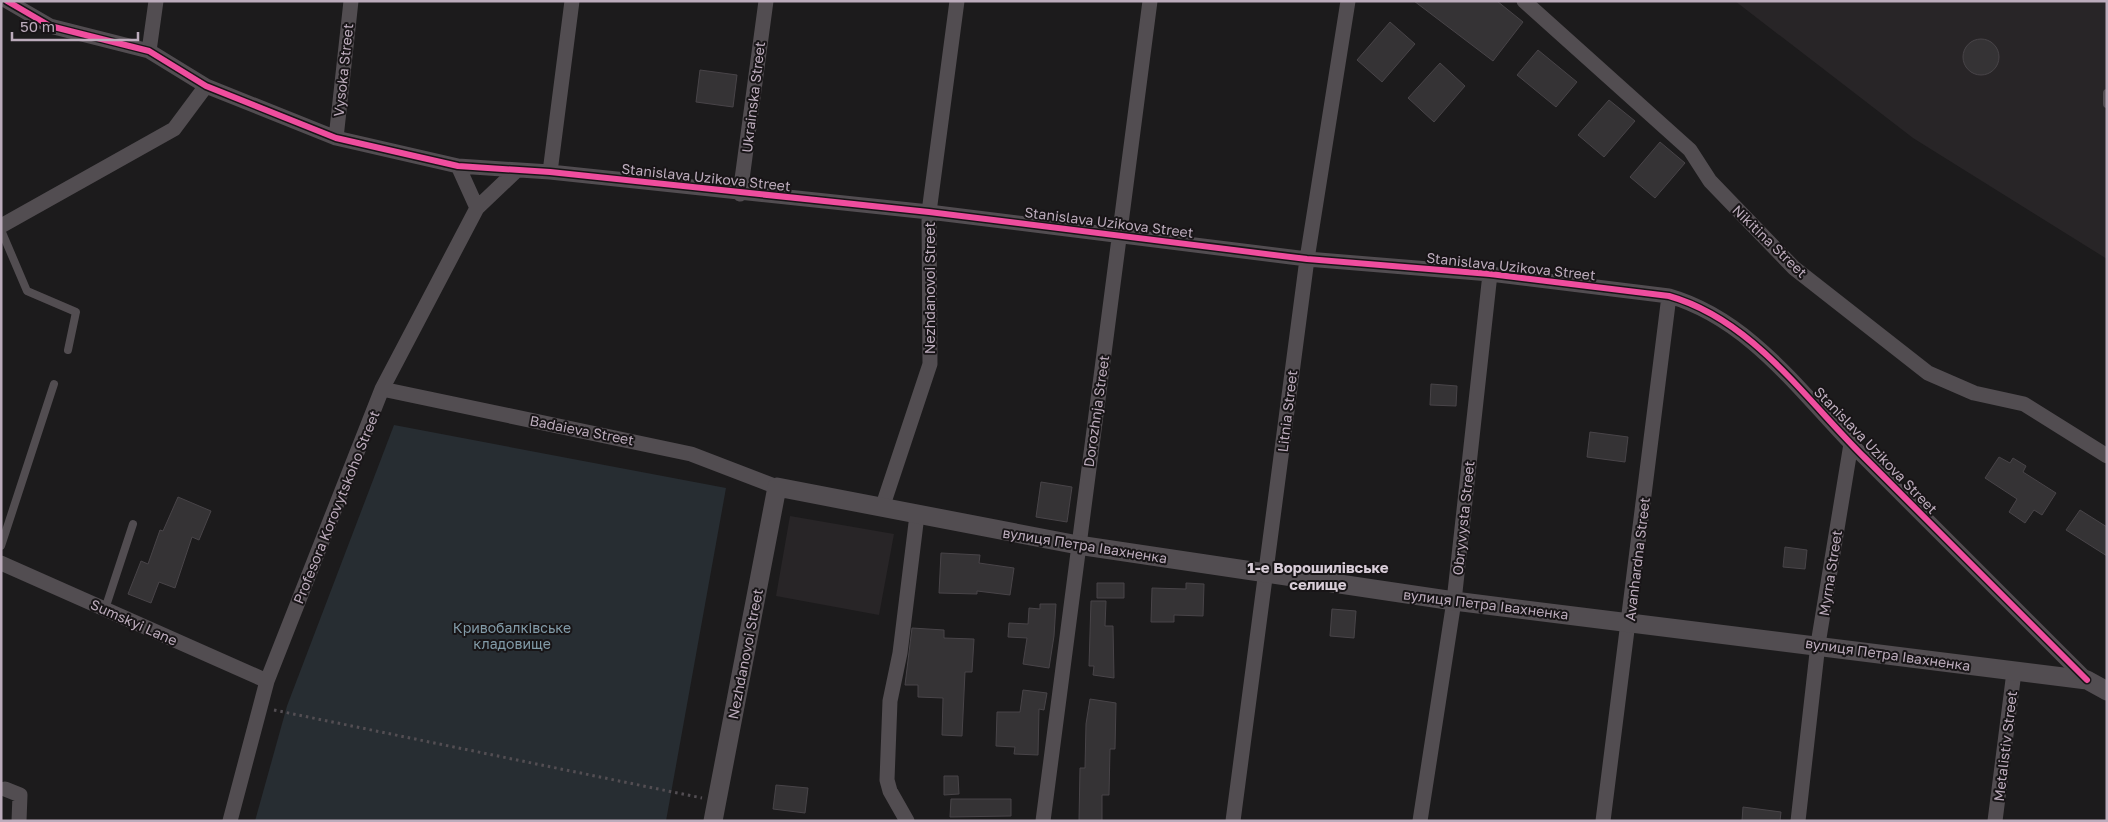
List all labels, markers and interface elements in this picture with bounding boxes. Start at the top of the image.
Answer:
scale bar [12,10,139,42]
text: 50 m [20,17,55,35]
street label: Vysoka Street [330,23,356,117]
street label: Ukrainska Street [738,40,768,154]
street label: Stanislava Uzikova Street [621,160,791,194]
street label: Nikitina Street [1729,201,1811,281]
street label: Stanislava Uzikova Street [1024,203,1194,241]
street label: Nezhdanovoi Street [921,222,938,354]
street label: Stanislava Uzikova Street [1426,249,1596,283]
street label: Dorozhnja Street [1080,354,1112,468]
street label: Litnia Street [1274,369,1300,453]
street label: Stanislava Uzikova Street [1811,383,1941,517]
street label: Profesora Korovytskoho Street [289,408,383,606]
street label: Badaieva Street [529,412,635,448]
street label: Obryvysta Street [1449,460,1477,576]
street label: Avanhardna Street [1621,496,1653,622]
street label: вулиця Петра Івахненка [1001,524,1169,566]
street label: Myrna Street [1815,529,1845,617]
district label: 1-е Ворошилівське селище [1247,558,1389,593]
street label: вулиця Петра Івахненка [1402,585,1570,623]
street label: Nezhdanovoi Street [724,587,766,721]
street label: Sumskyi Lane [88,595,180,649]
park label: Кривобалківське кладовище [453,619,571,652]
street label: вулиця Петра Івахненка [1804,634,1972,674]
street label: Metalistiv Street [1990,690,2020,802]

